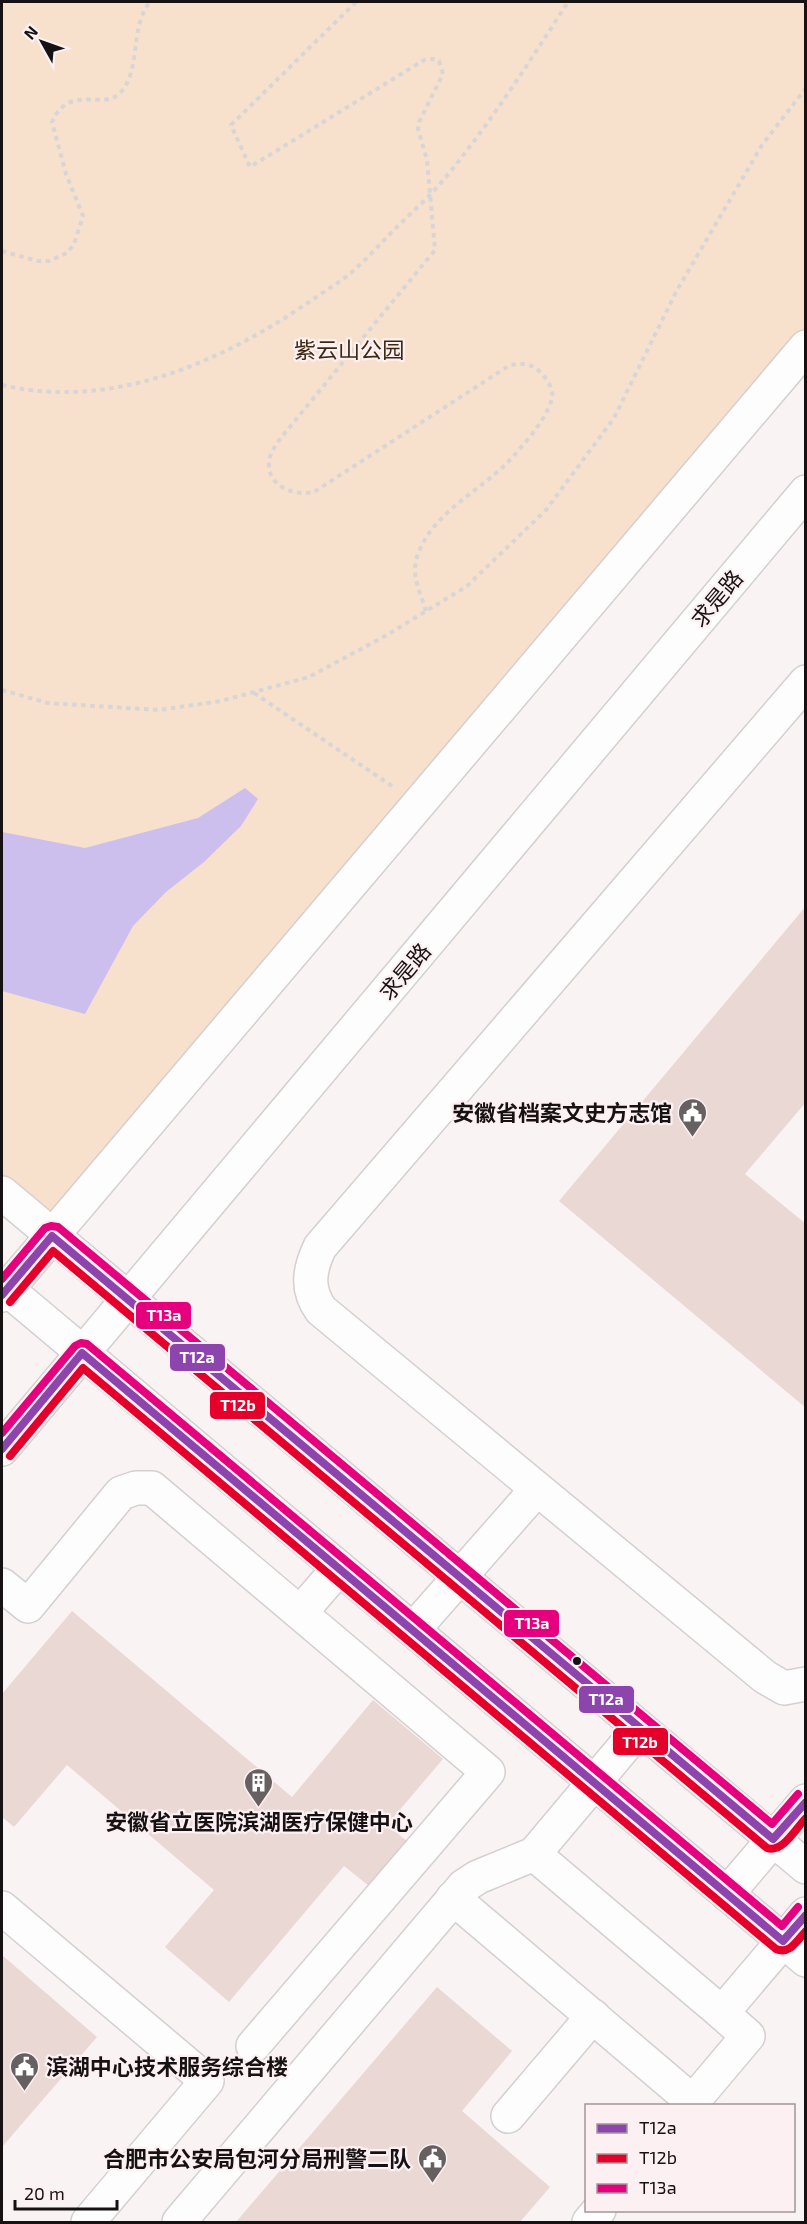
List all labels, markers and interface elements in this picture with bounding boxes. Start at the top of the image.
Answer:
north arrow [12,12,72,72]
text: N [19,22,41,43]
park label: 紫云山公园 [294,336,404,362]
street label: 求是路 [685,564,747,632]
street label: 求是路 [373,937,435,1005]
public building icon: 安徽省档案文史方志馆 [677,1096,709,1138]
place label: 安徽省档案文史方志馆 [452,1099,672,1125]
line badge: T13a [135,1301,192,1330]
text: T13a [147,1305,181,1324]
line badge: T12a [169,1343,226,1372]
text: T12a [179,1347,215,1366]
line badge: T12b [209,1391,266,1420]
text: T12b [220,1395,256,1414]
line badge: T13a [503,1609,560,1638]
text: T13a [515,1613,549,1632]
unlabelled marker [571,1655,583,1667]
line badge: T12a [578,1685,635,1714]
text: T12a [588,1689,624,1708]
line badge: T12b [612,1727,669,1756]
text: T12b [622,1732,658,1751]
building icon: 安徽省立医院滨湖医疗保健中心 [243,1766,275,1808]
place label: 安徽省立医院滨湖医疗保健中心 [105,1808,413,1834]
public building icon: 滨湖中心技术服务综合楼 [9,2050,41,2092]
place label: 滨湖中心技术服务综合楼 [46,2053,288,2079]
legend [585,2104,795,2212]
text: T12a [639,2116,677,2138]
public building icon: 合肥市公安局包河分局刑警二队 [416,2142,448,2184]
place label: 合肥市公安局包河分局刑警二队 [103,2145,411,2171]
text: T12b [639,2146,677,2168]
scale bar [15,2173,117,2211]
text: T13a [639,2176,677,2198]
text: 20 m [24,2182,65,2204]

